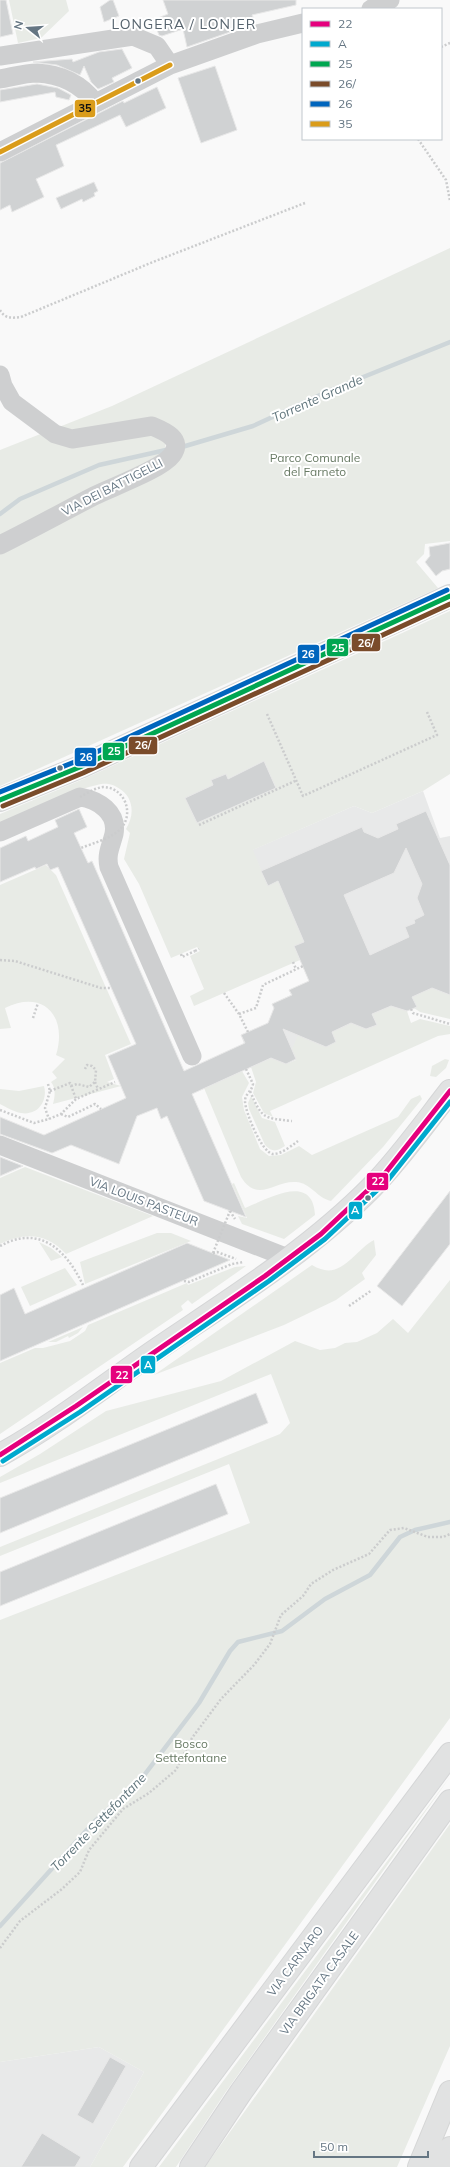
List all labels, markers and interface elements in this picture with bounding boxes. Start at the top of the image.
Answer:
north arrow [8,8,48,48]
legend [302,8,442,140]
district label: LONGERA / LONJER [112,15,256,33]
text: 22 [338,16,352,31]
text: N [11,19,26,31]
text: A [338,36,347,51]
text: 25 [338,56,352,71]
unlabelled marker [133,76,143,86]
text: 26/ [338,76,356,91]
text: 26 [338,96,352,111]
line badge: 35 [74,99,96,118]
text: 35 [78,101,92,115]
text: 35 [338,116,352,131]
water label: Torrente Grande [269,371,365,425]
park label: Parco Comunale del Farneto [270,450,360,479]
street label: VIA DEI BATTIGELLI [59,455,165,519]
line badge: 26/ [351,633,381,652]
text: 26/ [358,636,375,650]
line badge: 25 [326,638,349,657]
text: 25 [331,641,345,655]
line badge: 26 [297,644,320,664]
text: 26 [301,647,315,661]
line badge: 26/ [128,736,158,755]
text: 26/ [135,738,152,752]
line badge: 25 [102,742,125,761]
text: 25 [107,744,121,758]
line badge: 26 [74,747,97,767]
text: 26 [79,750,93,764]
unlabelled marker [55,763,65,773]
line badge: 22 [366,1172,389,1191]
street label: VIA LOUIS PASTEUR [87,1173,201,1229]
text: 22 [371,1174,385,1188]
unlabelled marker [363,1193,373,1203]
line badge: A [348,1201,363,1220]
text: A [351,1203,360,1217]
line badge: A [140,1355,156,1374]
text: A [144,1358,153,1372]
line badge: 22 [110,1365,133,1384]
text: 22 [115,1368,129,1382]
park label: Bosco Settefontane [155,1736,227,1765]
water label: Torrente Settefontane [47,1769,149,1875]
street label: VIA CARNARO [264,1923,326,1999]
street label: VIA BRIGATA CASALE [276,1928,362,2038]
scale bar [314,2133,428,2159]
text: 50 m [320,2139,348,2154]

